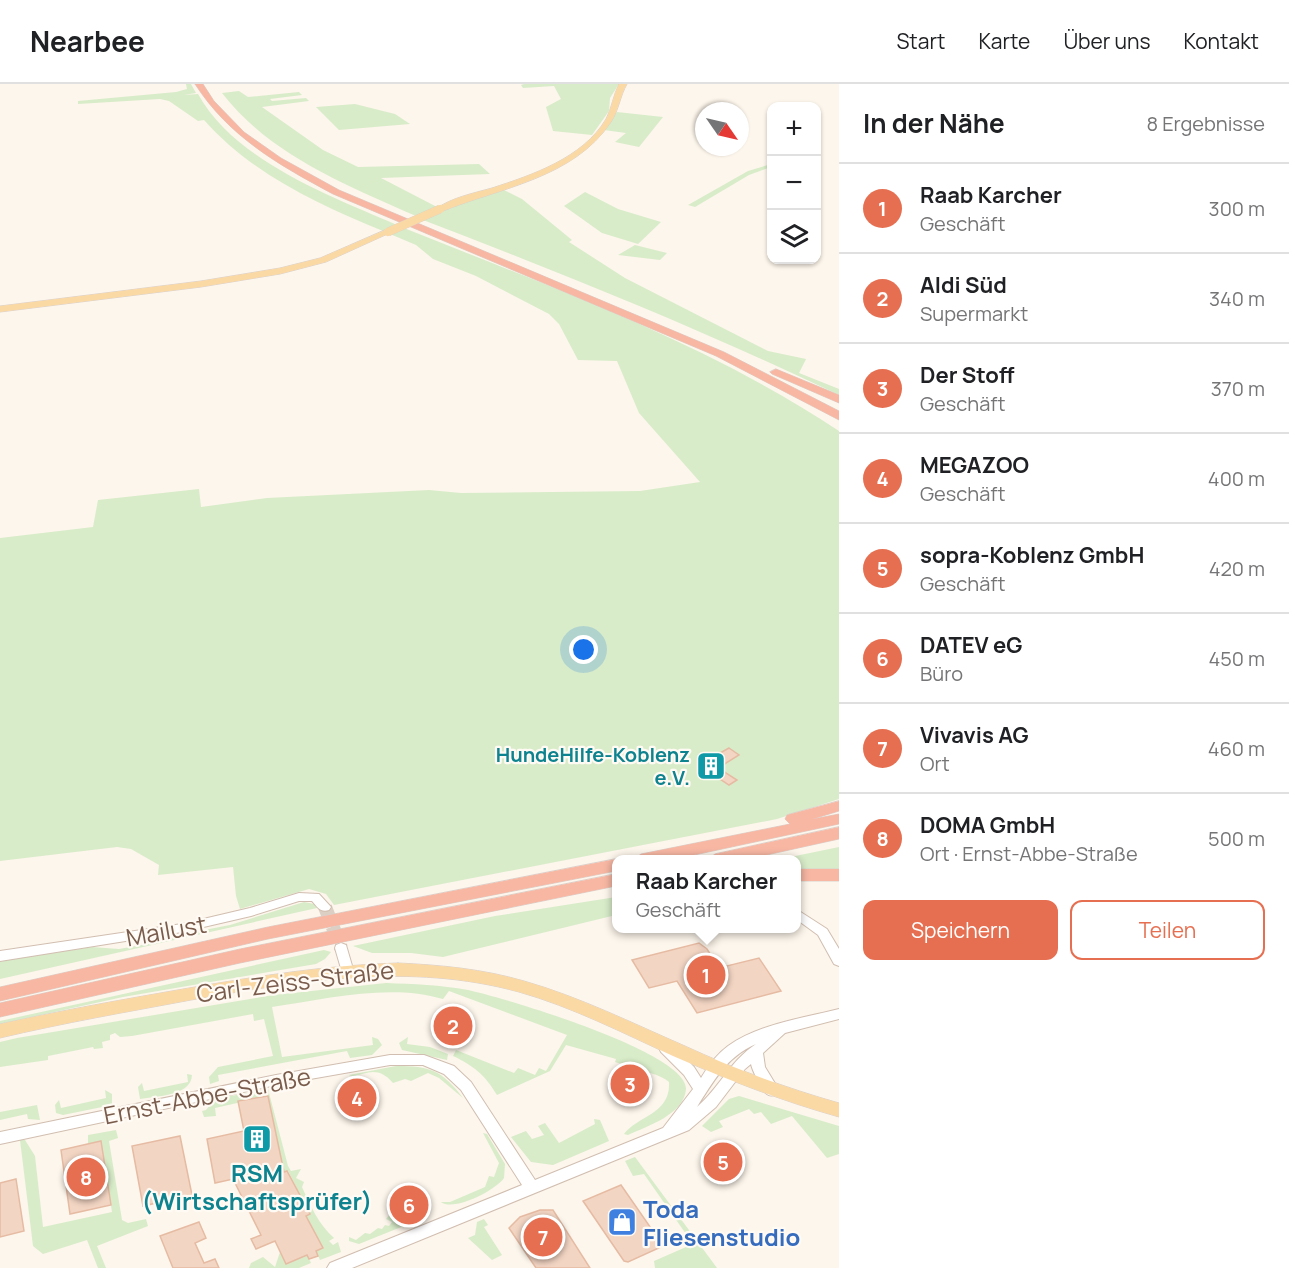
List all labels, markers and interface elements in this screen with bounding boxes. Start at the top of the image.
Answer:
text: Nearbee [30,22,145,60]
text: Start [896,27,945,55]
text: Karte [978,27,1030,55]
text: Über uns [1063,27,1151,55]
text: Kontakt [1184,27,1259,55]
north arrow [695,102,749,156]
map controls [767,102,821,264]
button: + [767,102,821,156]
text: In der Nähe [863,105,1005,141]
text: 8 Ergebnisse [1147,110,1265,137]
button: − [767,156,821,210]
text: Raab Karcher [920,180,1062,210]
text: 1 [878,195,887,222]
text: 300 m [1209,195,1265,222]
button: layers [767,210,821,264]
text: Geschäft [920,210,1005,237]
text: Aldi Süd [920,270,1007,300]
text: 2 [877,285,888,312]
text: 340 m [1209,285,1265,312]
text: Supermarkt [920,300,1028,327]
text: Der Stoff [920,360,1015,390]
text: 3 [877,375,888,402]
text: 370 m [1211,375,1265,402]
text: Geschäft [920,390,1005,417]
text: MEGAZOO [920,450,1029,480]
text: 4 [876,465,889,492]
text: 400 m [1208,465,1265,492]
text: Geschäft [920,480,1005,507]
text: sopra-Koblenz GmbH [920,540,1144,570]
text: 5 [877,555,888,582]
text: 420 m [1209,555,1265,582]
text: Geschäft [920,570,1005,597]
text: DATEV eG [920,630,1022,660]
your location [569,635,598,664]
text: 6 [876,645,889,672]
text: 450 m [1209,645,1265,672]
text: Büro [920,660,963,687]
text: Vivavis AG [920,720,1029,750]
text: 7 [877,735,888,762]
text: 460 m [1208,735,1265,762]
place label: HundeHilfe-Koblenz e.V. [496,741,690,791]
building icon: HundeHilfe-Koblenz e.V. [695,750,727,782]
text: Ort [920,750,950,777]
text: DOMA GmbH [920,810,1055,840]
text: 8 [876,825,889,852]
text: 500 m [1208,825,1265,852]
text: Ort · Ernst-Abbe-Straße [920,840,1138,867]
popup [612,855,801,933]
text: Raab Karcher [636,866,777,896]
text: Geschäft [636,896,721,923]
button: Speichern [863,900,1058,960]
button: Teilen [1070,900,1265,960]
street label: Mailust [123,907,209,953]
pin: 1 [686,952,726,998]
street label: Carl-Zeiss-Straße [194,953,396,1009]
pin: 2 [434,1004,472,1048]
street label: Ernst-Abbe-Straße [101,1059,313,1131]
pin: 3 [610,1062,650,1106]
pin: 4 [338,1076,376,1120]
building icon: RSM (Wirtschaftsprüfer) [241,1123,273,1155]
pin: 5 [704,1140,742,1184]
pin: 8 [66,1154,106,1200]
place label: RSM (Wirtschaftsprüfer) [142,1156,373,1217]
pin: 6 [390,1182,428,1228]
place label: Toda Fliesenstudio [643,1192,800,1253]
shop icon: Toda Fliesenstudio [606,1206,638,1238]
pin: 7 [524,1214,562,1260]

